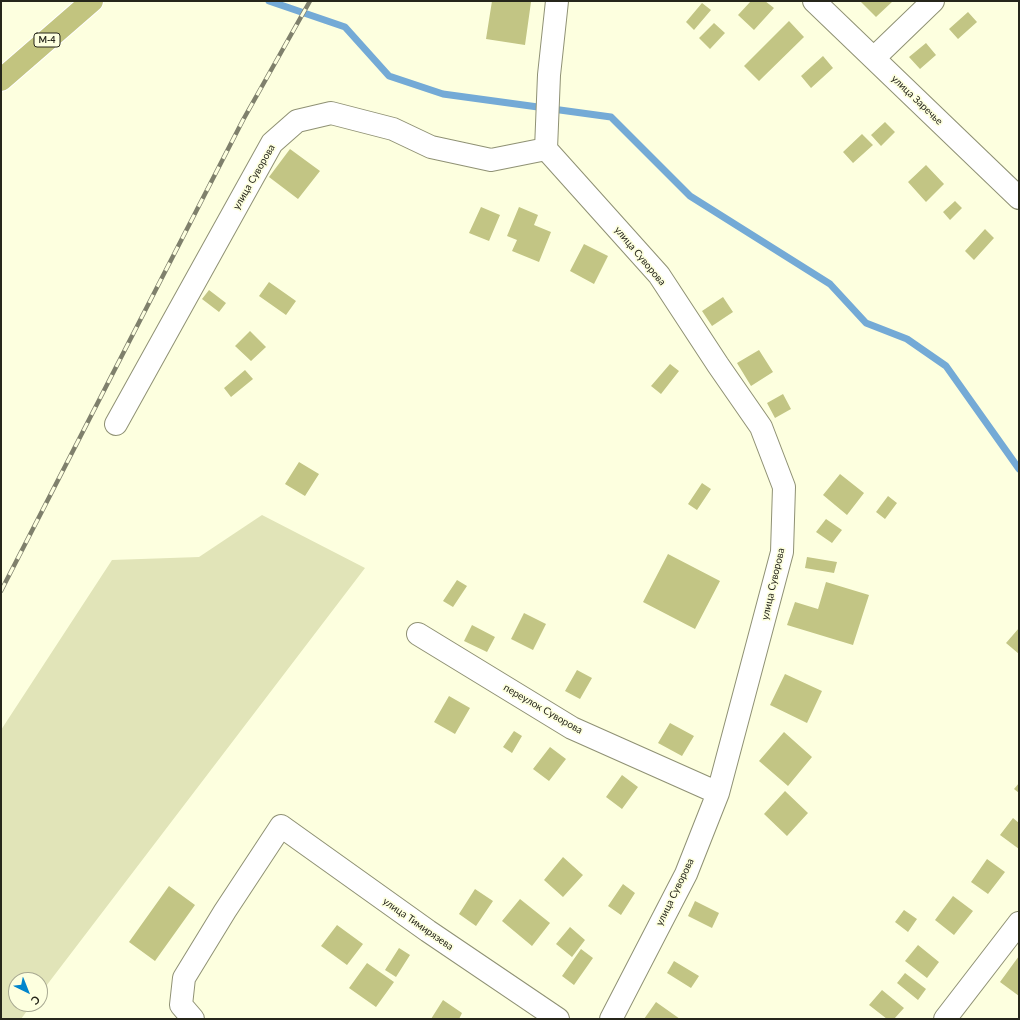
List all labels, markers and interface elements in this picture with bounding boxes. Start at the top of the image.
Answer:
road number: М-4 [34,33,60,47]
street label: улица Заречье [889,73,945,127]
street label: улица Суворова [230,142,278,212]
street label: улица Суворова [612,224,668,288]
street label: улица Суворова [759,547,787,621]
street label: переулок Суворова [501,682,585,736]
street label: улица Суворова [654,856,696,928]
street label: улица Тимирязева [380,895,456,953]
north arrow [8,972,48,1012]
text: С [29,993,43,1008]

